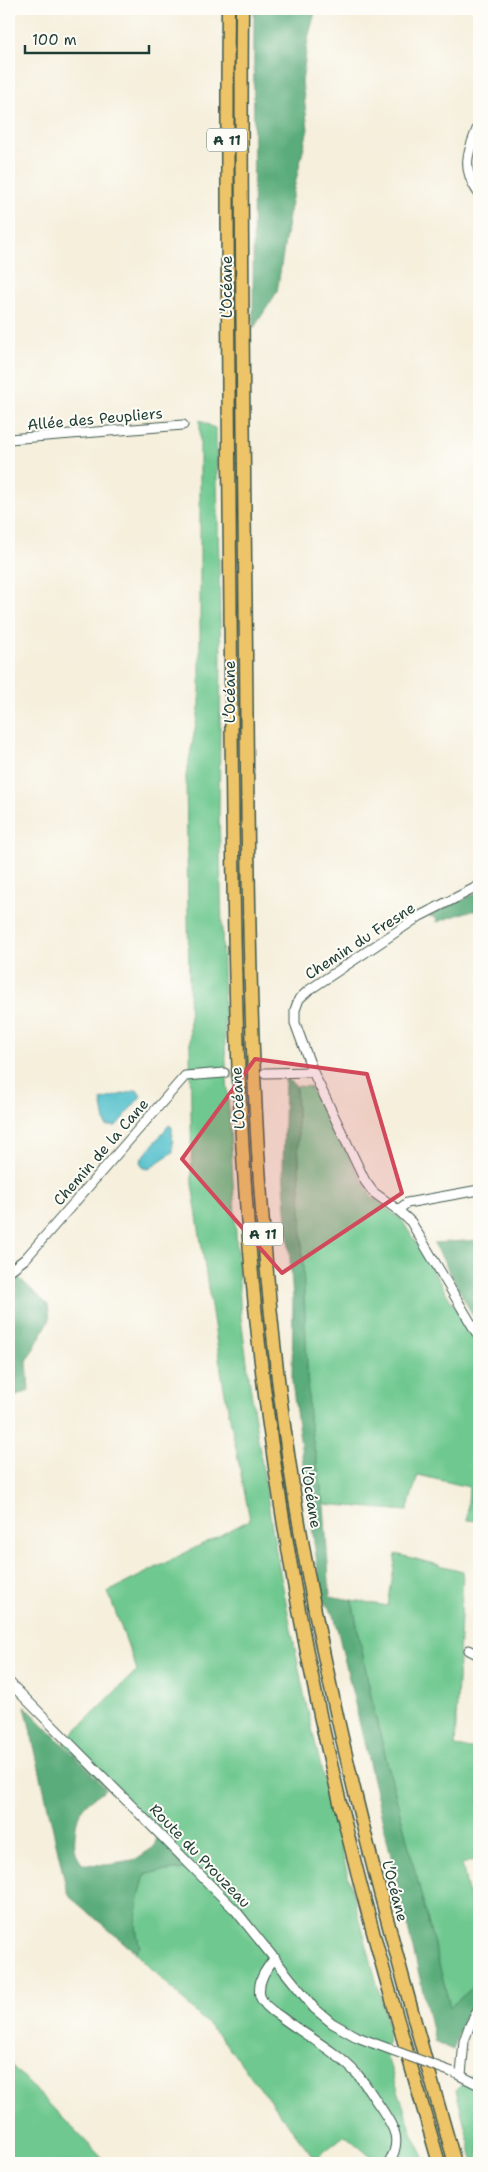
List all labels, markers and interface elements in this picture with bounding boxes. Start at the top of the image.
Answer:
scale bar [25,22,149,54]
text: 100 m [32,30,77,50]
road number: A 11 [207,128,247,152]
street label: L’Océane [217,256,237,318]
street label: Allée des Peupliers [26,403,164,435]
street label: L’Océane [220,661,240,723]
street label: Chemin du Fresne [301,898,419,984]
street label: L’Océane [226,1066,250,1130]
street label: Chemin de la Cane [49,1094,153,1210]
road number: A 11 [243,1222,283,1246]
street label: L’Océane [296,1464,326,1530]
street label: Route du Prouzeau [145,1800,255,1912]
street label: L’Océane [377,1858,413,1924]

